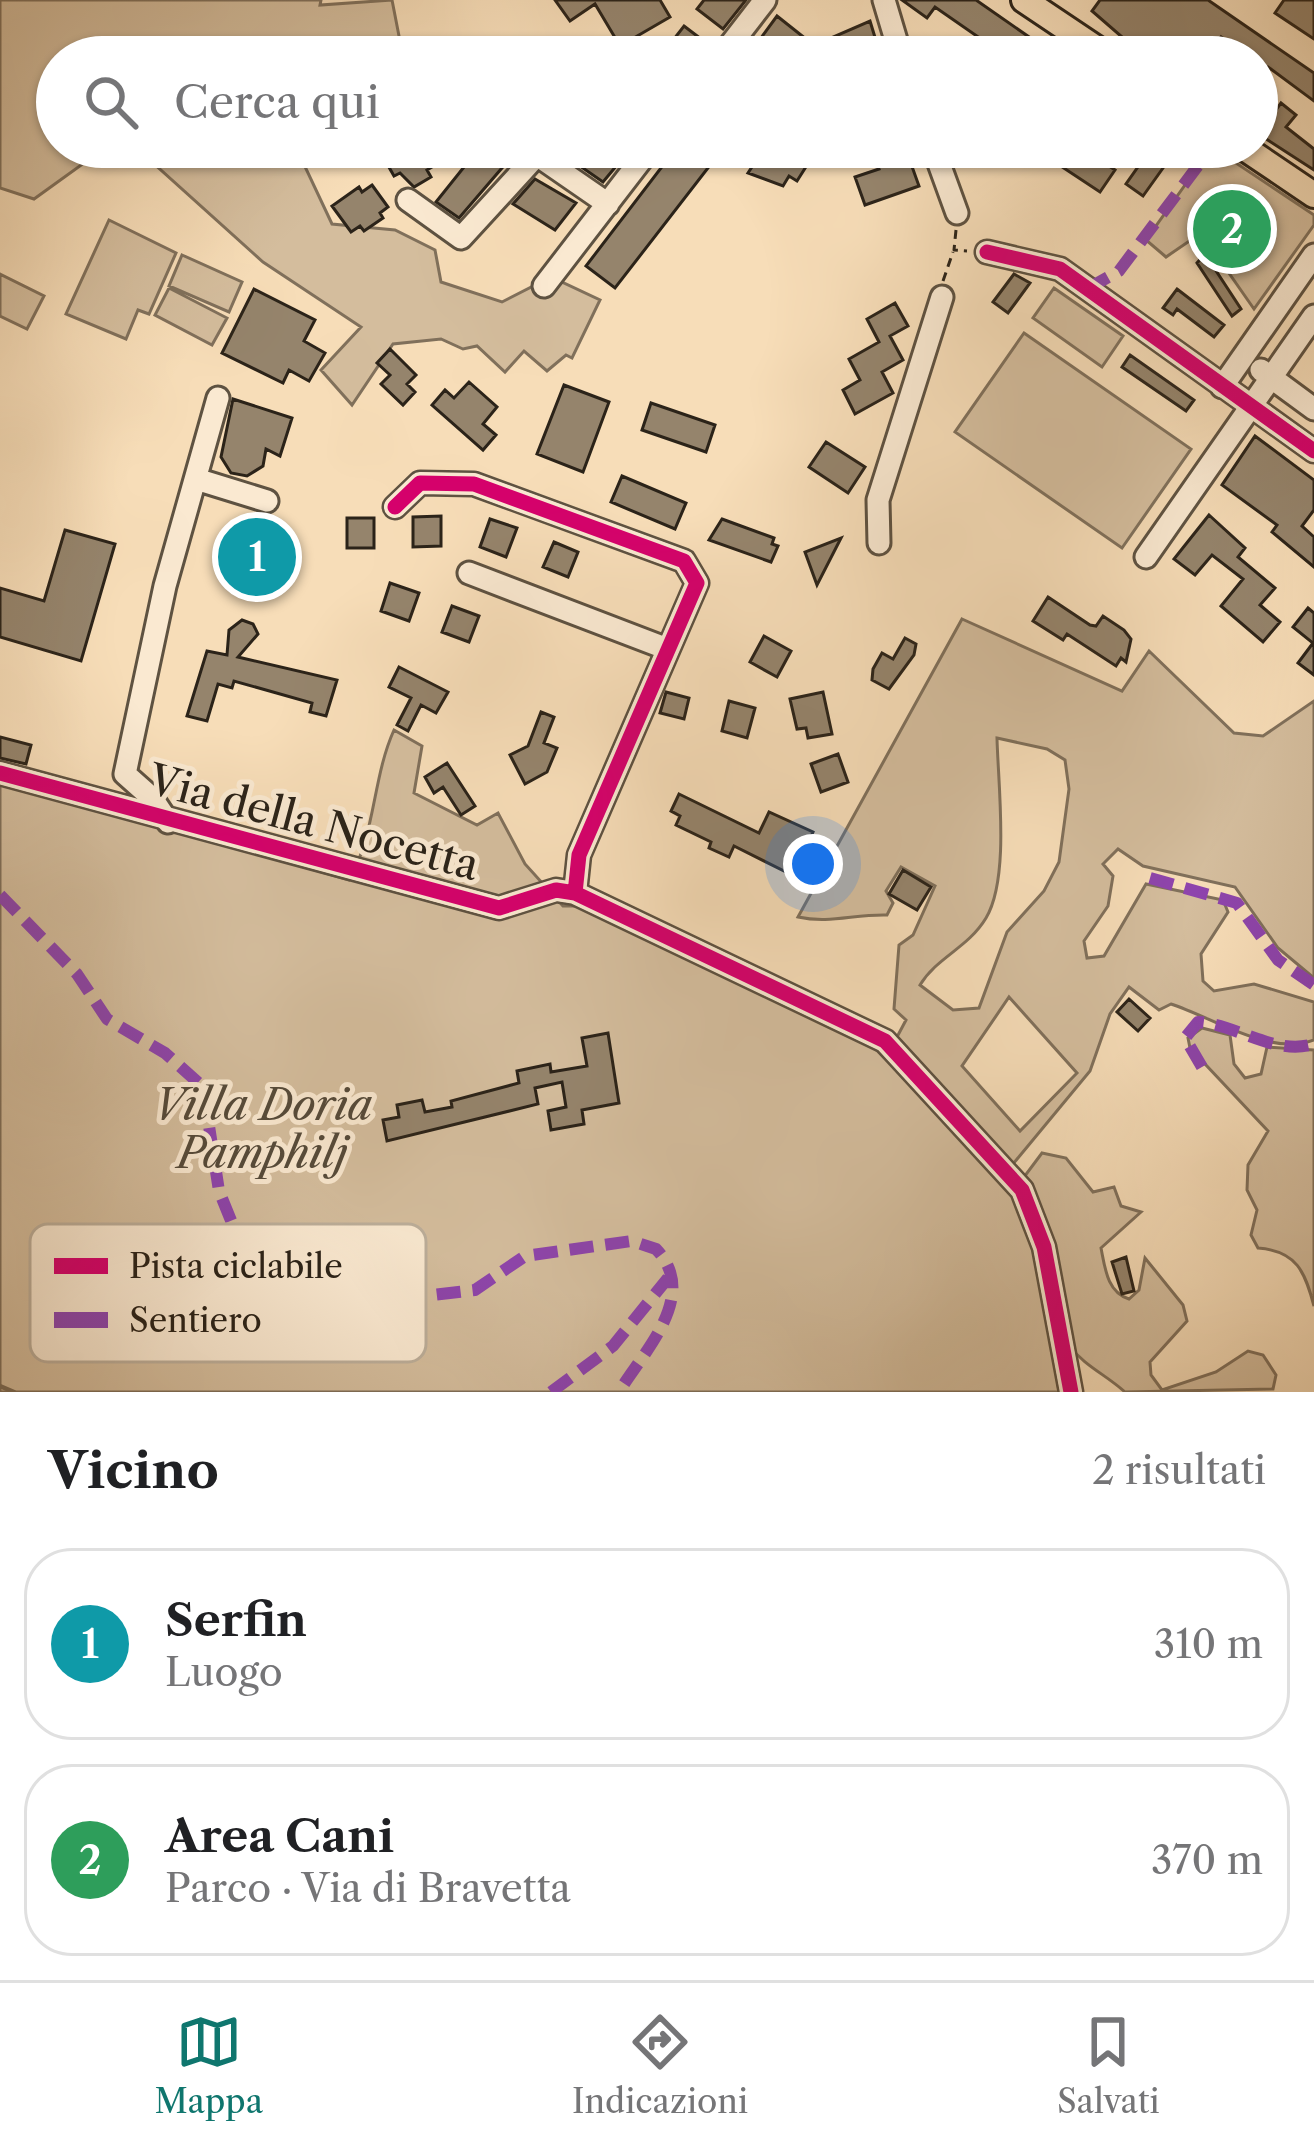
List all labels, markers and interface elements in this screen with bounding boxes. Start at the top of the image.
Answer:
search box [36,36,1278,168]
icon: search [78,69,144,135]
text: Cerca qui [174,74,380,130]
pin: 2 [1193,184,1271,274]
pin: 1 [218,512,296,602]
street label: Via della Nocetta [142,753,486,891]
your location [783,834,843,894]
park label: Villa Doria Pamphilj [154,1079,372,1179]
legend [30,1224,426,1362]
text: Pista ciclabile [129,1246,343,1287]
text: Sentiero [129,1300,262,1341]
text: Vicino [48,1439,219,1501]
text: 2 risultati [1092,1446,1266,1494]
text: Serfin [165,1592,307,1648]
text: 1 [81,1620,99,1668]
text: 310 m [1154,1620,1263,1668]
text: Luogo [165,1648,283,1696]
text: Area Cani [165,1808,394,1864]
text: 2 [78,1836,102,1884]
text: 370 m [1151,1836,1263,1884]
text: Parco · Via di Bravetta [165,1864,571,1912]
tab: Mappa [154,2009,263,2122]
tab: Indicazioni [572,2009,748,2122]
tab: Salvati [1057,2009,1160,2122]

